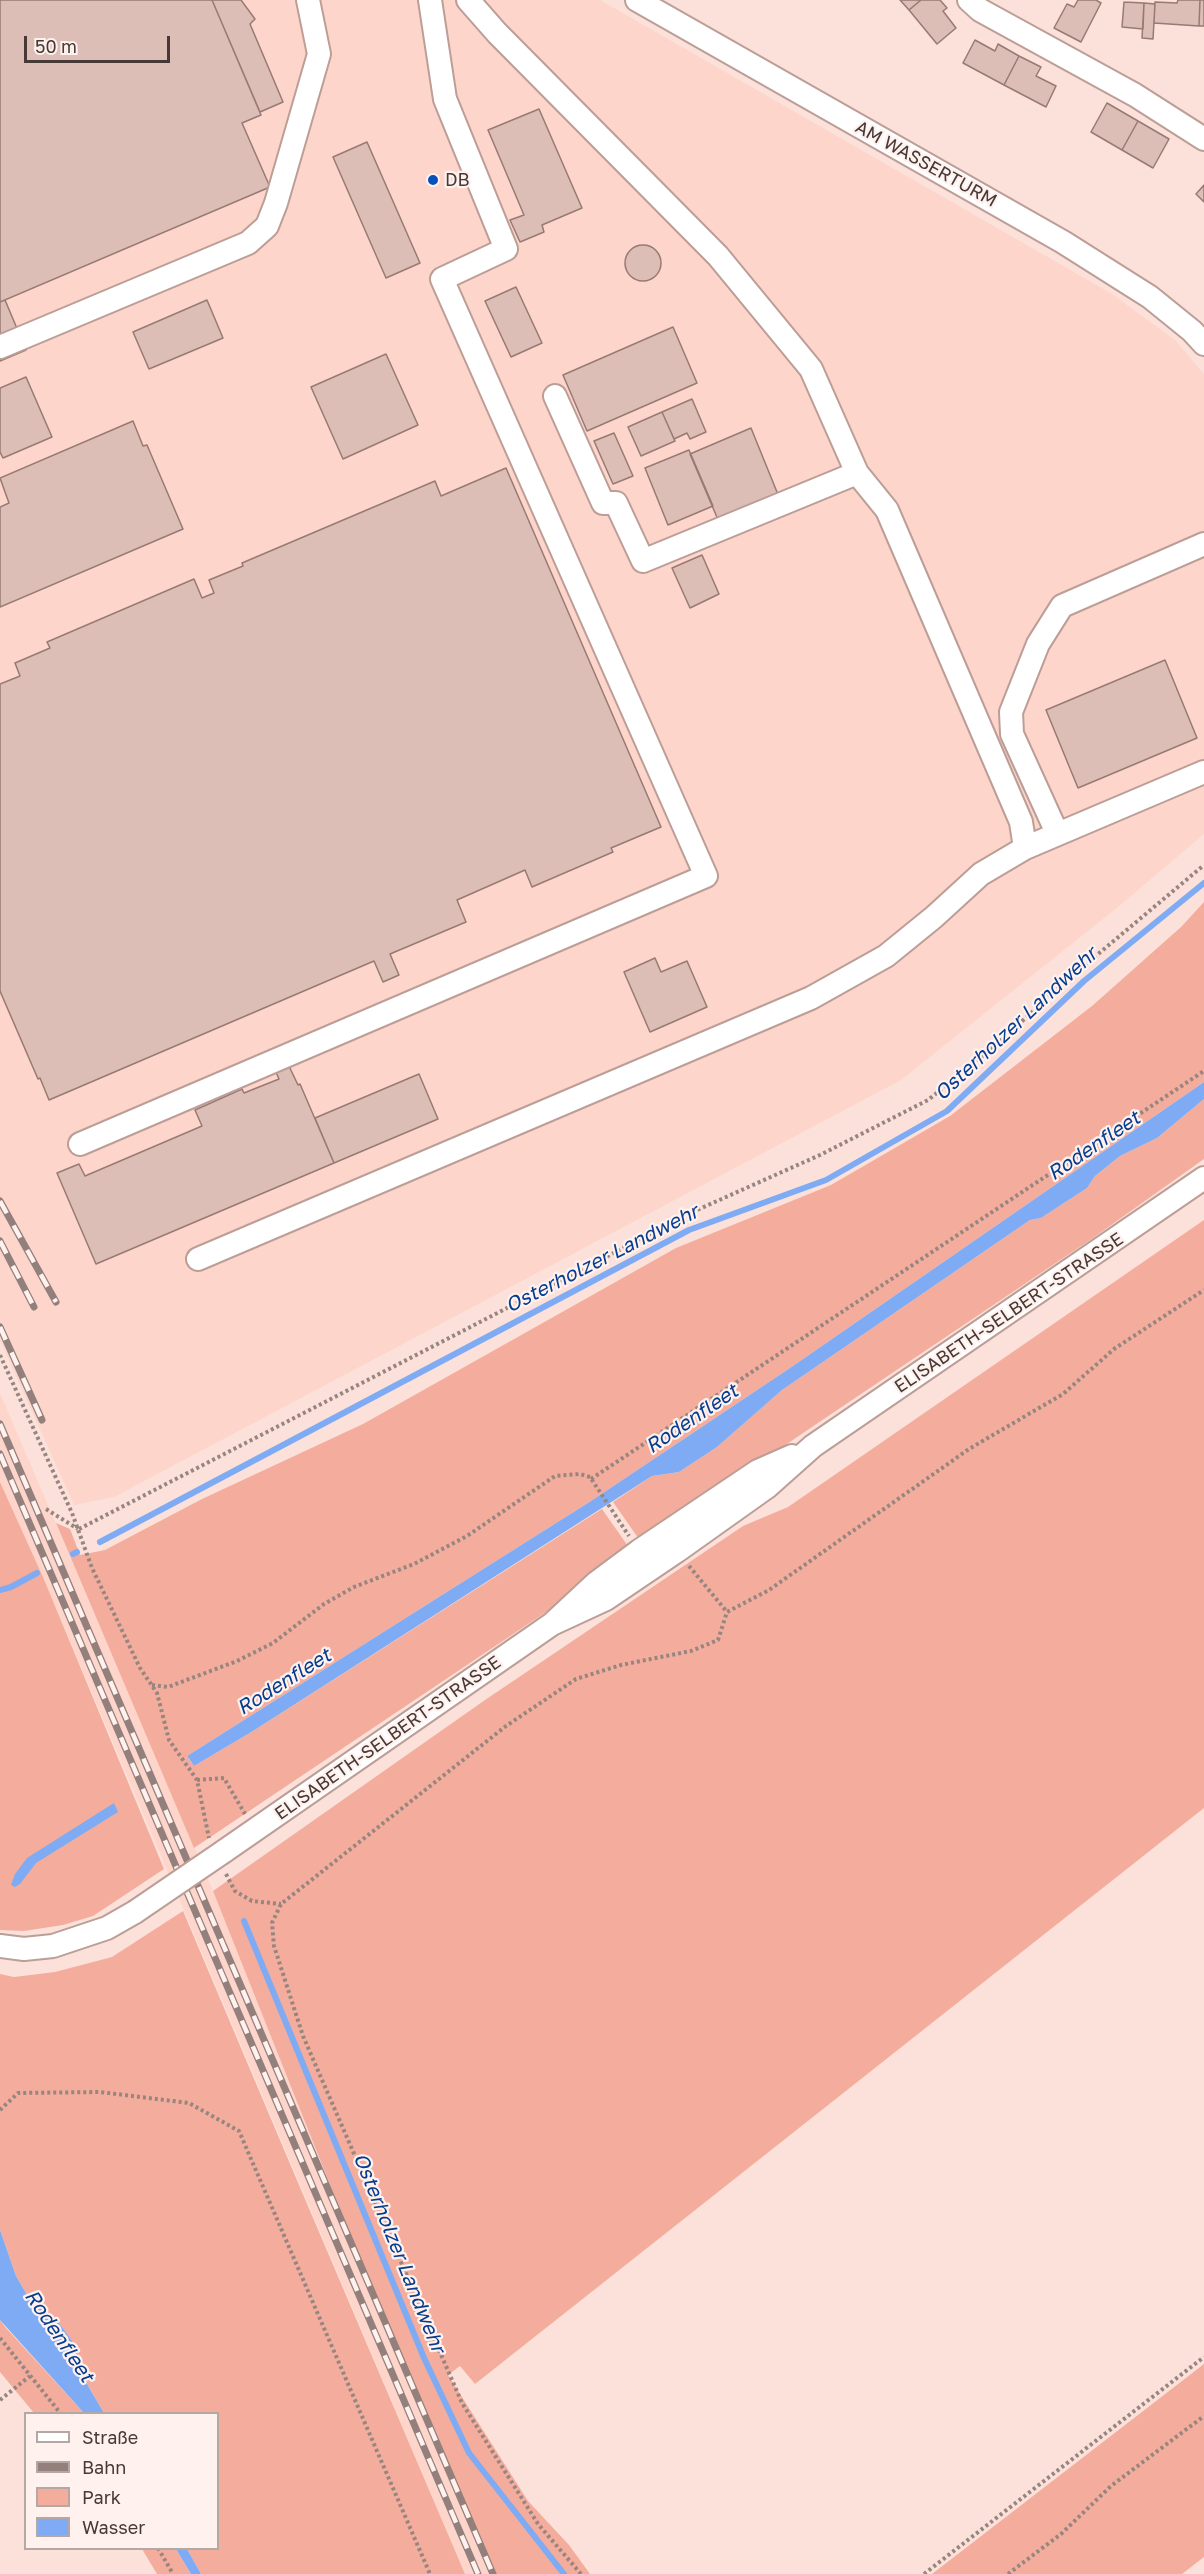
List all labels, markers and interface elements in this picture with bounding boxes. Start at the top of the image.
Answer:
scale bar [27,24,172,62]
text: 50 m [35,35,77,57]
street label: AM WASSERTURM [852,116,1000,212]
place label: DB [445,169,470,191]
marker: DB [426,173,440,187]
water label: Osterholzer Landwehr [930,942,1102,1106]
water label: Rodenfleet [1043,1106,1145,1186]
water label: Osterholzer Landwehr [501,1200,703,1318]
street label: ELISABETH-SELBERT-STRASSE [891,1228,1127,1398]
water label: Rodenfleet [641,1379,743,1459]
water label: Rodenfleet [233,1644,335,1720]
street label: ELISABETH-SELBERT-STRASSE [271,1651,505,1825]
water label: Osterholzer Landwehr [348,2150,450,2356]
water label: Rodenfleet [19,2285,99,2387]
legend [24,2412,219,2550]
text: Straße [82,2426,138,2448]
text: Bahn [82,2456,126,2478]
text: Park [82,2486,121,2508]
text: Wasser [82,2516,145,2538]

